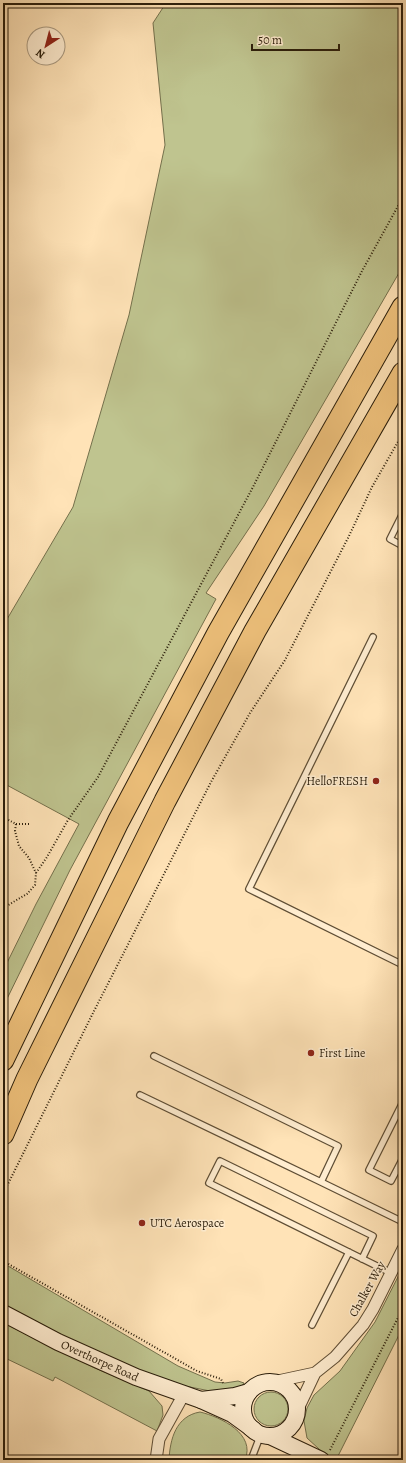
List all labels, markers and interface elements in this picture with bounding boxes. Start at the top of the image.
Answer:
north arrow [26,26,66,66]
scale bar [252,26,339,52]
text: 50 m [258,32,282,48]
text: N [33,45,48,62]
place label: HelloFRESH [306,773,368,789]
marker: HelloFRESH [371,776,381,786]
place label: First Line [319,1045,365,1061]
marker: First Line [306,1048,316,1058]
place label: UTC Aerospace [150,1215,224,1231]
marker: UTC Aerospace [137,1218,147,1228]
street label: Chalker Way [345,1258,389,1320]
street label: Overthorpe Road [58,1336,142,1385]

